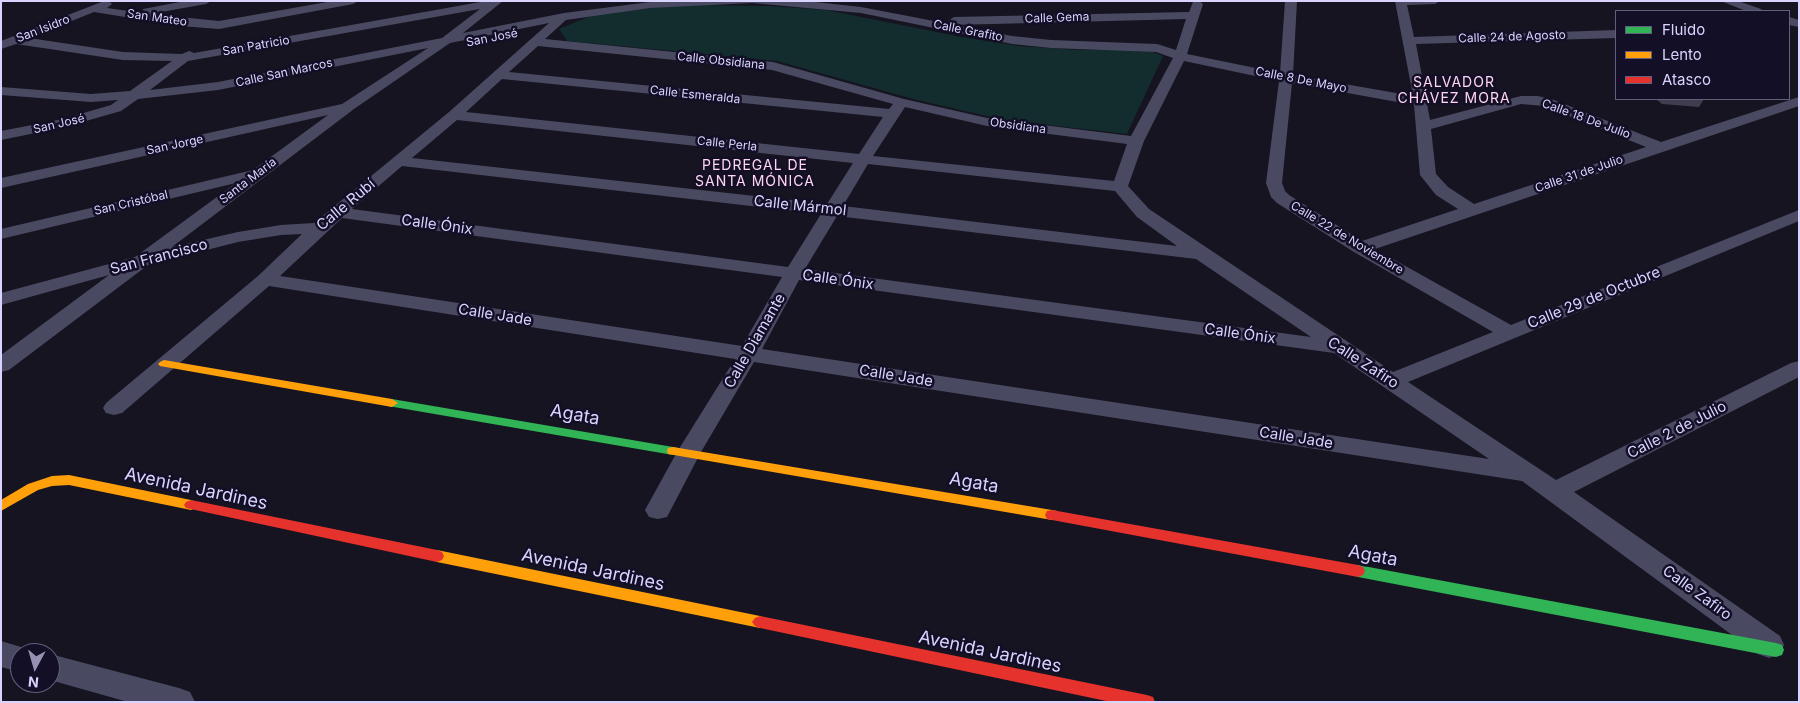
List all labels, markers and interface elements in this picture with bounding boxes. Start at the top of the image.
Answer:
street label: San Mateo [126,7,188,29]
street label: Calle Gema [1024,10,1090,26]
legend [1615,10,1790,100]
street label: San Isidro [14,12,72,46]
street label: Calle Grafito [932,17,1004,45]
text: Fluido [1662,20,1705,39]
street label: San José [465,26,519,50]
street label: Calle 24 de Agosto [1458,28,1566,46]
street label: San Patricio [221,33,291,59]
text: Lento [1662,45,1702,64]
street label: Calle Obsidiana [676,49,766,73]
street label: Calle San Marcos [234,56,334,90]
street label: Calle 8 De Mayo [1254,64,1348,96]
text: Atasco [1662,70,1711,89]
district label: SALVADOR CHÁVEZ MORA [1396,75,1512,108]
street label: Calle Esmeralda [649,83,741,107]
street label: Calle 18 De Julio [1540,96,1632,142]
street label: San José [32,111,86,137]
street label: Obsidiana [989,115,1047,137]
street label: San Jorge [145,132,205,158]
street label: Calle Perla [696,134,758,154]
street label: Calle 31 de Julio [1533,152,1625,196]
street label: Santa María [217,155,279,207]
district label: PEDREGAL DE SANTA MÓNICA [694,158,816,190]
street label: Calle Rubí [313,175,379,235]
street label: San Cristóbal [92,187,170,219]
street label: Calle Mármol [753,192,847,220]
street label: Calle 22 de Noviembre [1288,199,1406,277]
street label: Calle Ónix [400,211,474,239]
street label: San Francisco [108,235,210,279]
street label: Calle 29 de Octubre [1525,263,1663,333]
street label: Calle Ónix [801,266,875,294]
street label: Calle Diamante [721,290,789,392]
street label: Calle Jade [457,300,533,330]
street label: Calle Ónix [1203,320,1277,348]
street label: Calle Zafiro [1324,333,1402,393]
street label: Calle Jade [858,361,934,391]
street label: Calle 2 de Julio [1624,397,1730,463]
street label: Agata [549,400,601,430]
street label: Calle Jade [1258,423,1334,453]
street label: Avenida Jardines [123,463,269,515]
street label: Agata [948,468,1000,498]
street label: Agata [1347,541,1399,571]
street label: Avenida Jardines [520,544,666,596]
street label: Calle Zafiro [1659,562,1735,624]
street label: Avenida Jardines [917,626,1063,678]
north arrow [10,643,60,693]
text: N [27,673,40,691]

